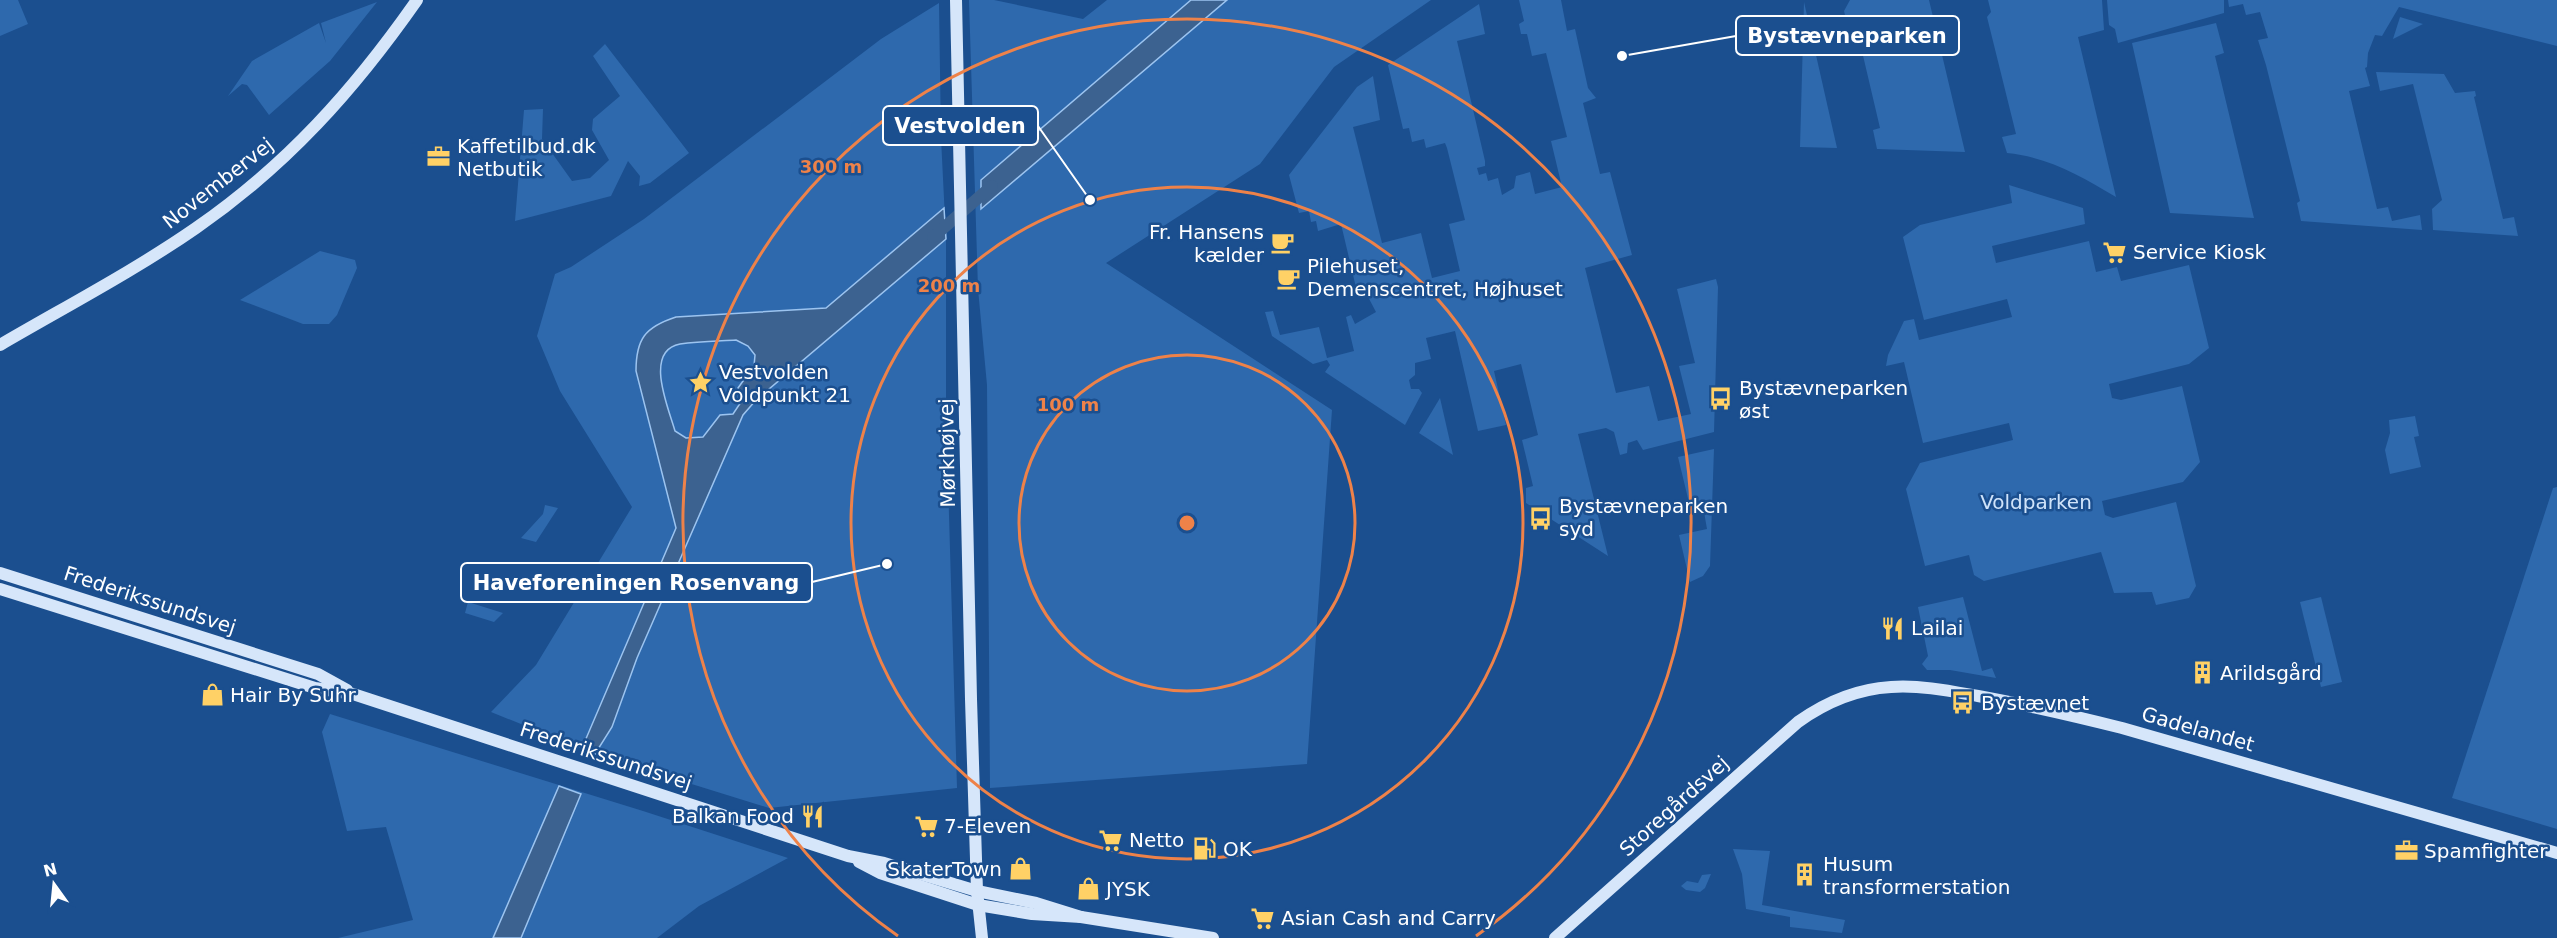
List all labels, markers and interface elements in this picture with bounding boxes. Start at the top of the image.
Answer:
callout: Bystævneparken [1736,16,1959,55]
text: Bystævneparken [1747,24,1947,48]
callout: Vestvolden [883,106,1038,145]
text: Vestvolden [894,114,1026,138]
street label: Novembervej [158,132,278,234]
place label: Kaffetilbud.dk Netbutik [457,134,596,181]
office icon: Kaffetilbud.dk Netbutik [426,144,452,170]
text: 300 m [800,156,862,177]
place label: Fr. Hansens kælder [1149,220,1265,267]
cafe icon: Fr. Hansens kælder [1269,230,1295,256]
supermarket icon: Service Kiosk [2102,239,2128,265]
place label: Service Kiosk [2133,240,2267,264]
place label: Pilehuset, Demenscentret, Højhuset [1307,254,1563,301]
cafe icon: Pilehuset, Demenscentret, Højhuset [1276,265,1302,291]
text: 200 m [918,275,980,296]
place label: Vestvolden Voldpunkt 21 [719,360,851,407]
place icon: Vestvolden Voldpunkt 21 [688,370,714,396]
place label: Bystævneparken øst [1739,376,1908,423]
bus stop icon: Bystævneparken øst [1708,386,1734,412]
text: 100 m [1037,394,1099,415]
street label: Mørkhøjvej [934,398,960,508]
park label: Voldparken [1980,490,2092,514]
place label: Bystævneparken syd [1559,494,1728,541]
bus stop icon: Bystævneparken syd [1528,505,1554,531]
centre of rings [1177,513,1197,533]
street label: Frederikssundsvej [61,561,239,639]
callout: Haveforeningen Rosenvang [461,563,812,602]
text: Haveforeningen Rosenvang [473,571,799,595]
restaurant icon: Lailai [1880,615,1906,641]
place label: Lailai [1911,616,1963,640]
building icon: Arildsgård [2189,660,2215,686]
place label: Arildsgård [2220,661,2322,685]
shop icon: Hair By Suhr [199,682,225,708]
place label: Hair By Suhr [230,683,356,707]
bus stop icon: Bystævnet [1950,690,1976,716]
place label: Bystævnet [1981,691,2089,715]
street label: Gadelandet [2139,701,2257,757]
street label: Frederikssundsvej [517,717,695,795]
street label: Storegårdsvej [1615,751,1733,861]
restaurant icon: Balkan Food [799,803,825,829]
place label: Balkan Food [672,804,794,828]
supermarket icon: 7-Eleven [913,813,939,839]
place label: 7-Eleven [944,814,1031,838]
supermarket icon: Netto [1098,827,1124,853]
place label: Netto [1129,828,1184,852]
fuel station icon: OK [1192,836,1218,862]
place label: OK [1223,837,1253,861]
office icon: Spamfighter [2393,838,2419,864]
place label: Spamfighter [2424,839,2548,863]
place label: Husum transformerstation [1823,852,2010,899]
north arrow [24,854,84,914]
shop icon: SkaterTown [1007,856,1033,882]
place label: SkaterTown [887,857,1002,881]
text: N [41,859,59,881]
building icon: Husum transformerstation [1792,862,1818,888]
shop icon: JYSK [1075,876,1101,902]
place label: JYSK [1104,877,1151,901]
supermarket icon: Asian Cash and Carry [1250,905,1276,931]
place label: Asian Cash and Carry [1281,906,1496,930]

